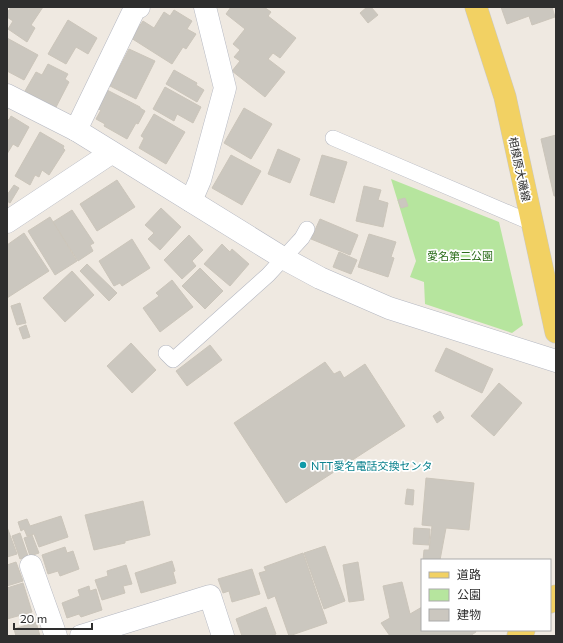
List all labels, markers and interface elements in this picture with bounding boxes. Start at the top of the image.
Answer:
street label: 相模原大磯線 [507,135,533,203]
park label: 愛名第二公園 [427,249,493,262]
place label: NTT愛名電話交換センタ [311,459,432,472]
marker: NTT愛名電話交換センタ [298,460,308,470]
legend [421,559,551,631]
text: 道路 [457,567,481,581]
text: 公園 [457,587,481,601]
scale bar [14,605,92,631]
text: 建物 [457,607,481,621]
text: 20 m [20,611,47,625]

